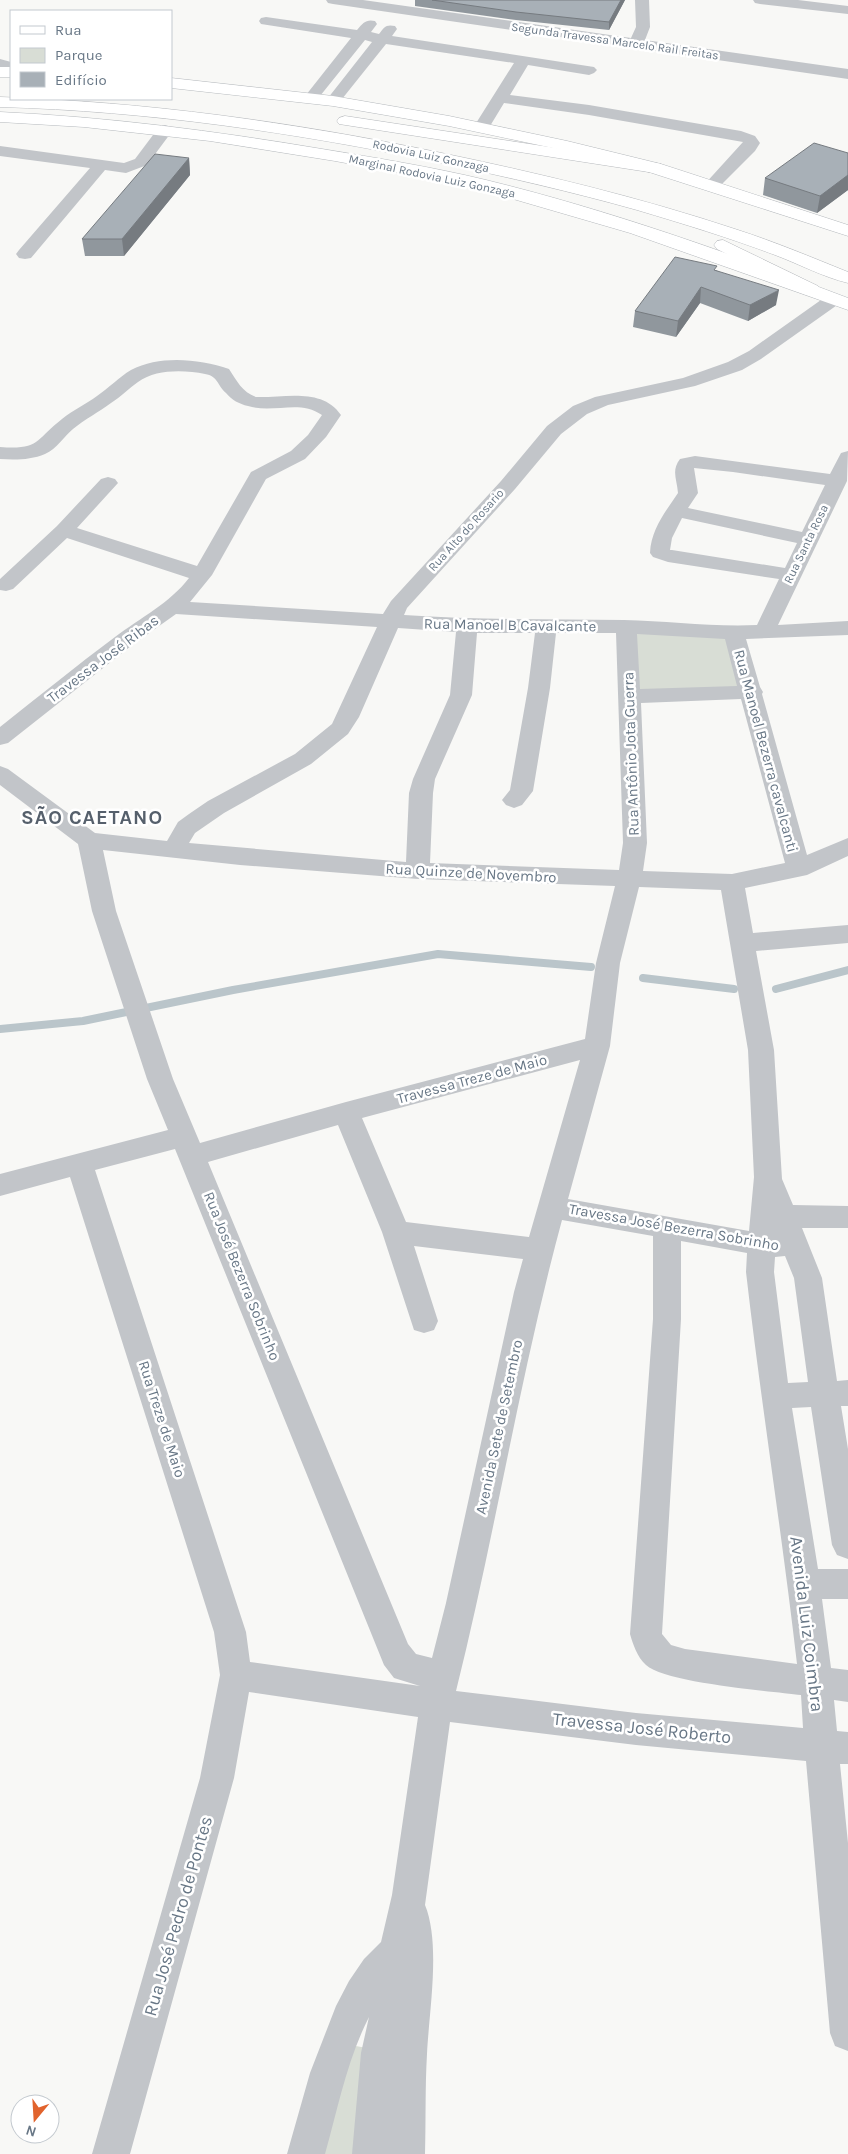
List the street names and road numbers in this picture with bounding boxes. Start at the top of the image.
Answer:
street label: Segunda Travessa Marcelo Rail Freitas [510,19,720,63]
street label: Rodovia Luiz Gonzaga [371,137,491,175]
street label: Marginal Rodovia Luiz Gonzaga [347,151,517,201]
street label: Rua Alto do Rosario [425,486,507,574]
street label: Rua Santa Rosa [781,502,831,586]
street label: Travessa José Ribas [44,611,162,707]
street label: Rua Manoel B Cavalcante [424,614,596,636]
street label: Rua Manoel Bezerra cavalcanti [730,648,802,854]
street label: Rua Antônio Jota Guerra [619,672,643,836]
street label: Rua Quinze de Novembro [385,860,557,886]
street label: Travessa Treze de Maio [395,1050,549,1108]
street label: Rua José Bezerra Sobrinho [200,1189,284,1363]
street label: Travessa José Bezerra Sobrinho [567,1200,781,1254]
street label: Avenida Sete de Setembro [472,1338,526,1516]
street label: Rua Treze de Maio [135,1358,189,1480]
street label: Avenida Luiz Coimbra [785,1535,829,1713]
street label: Travessa José Roberto [552,1708,732,1748]
street label: Rua José Pedro de Pontes [139,1813,217,2019]

